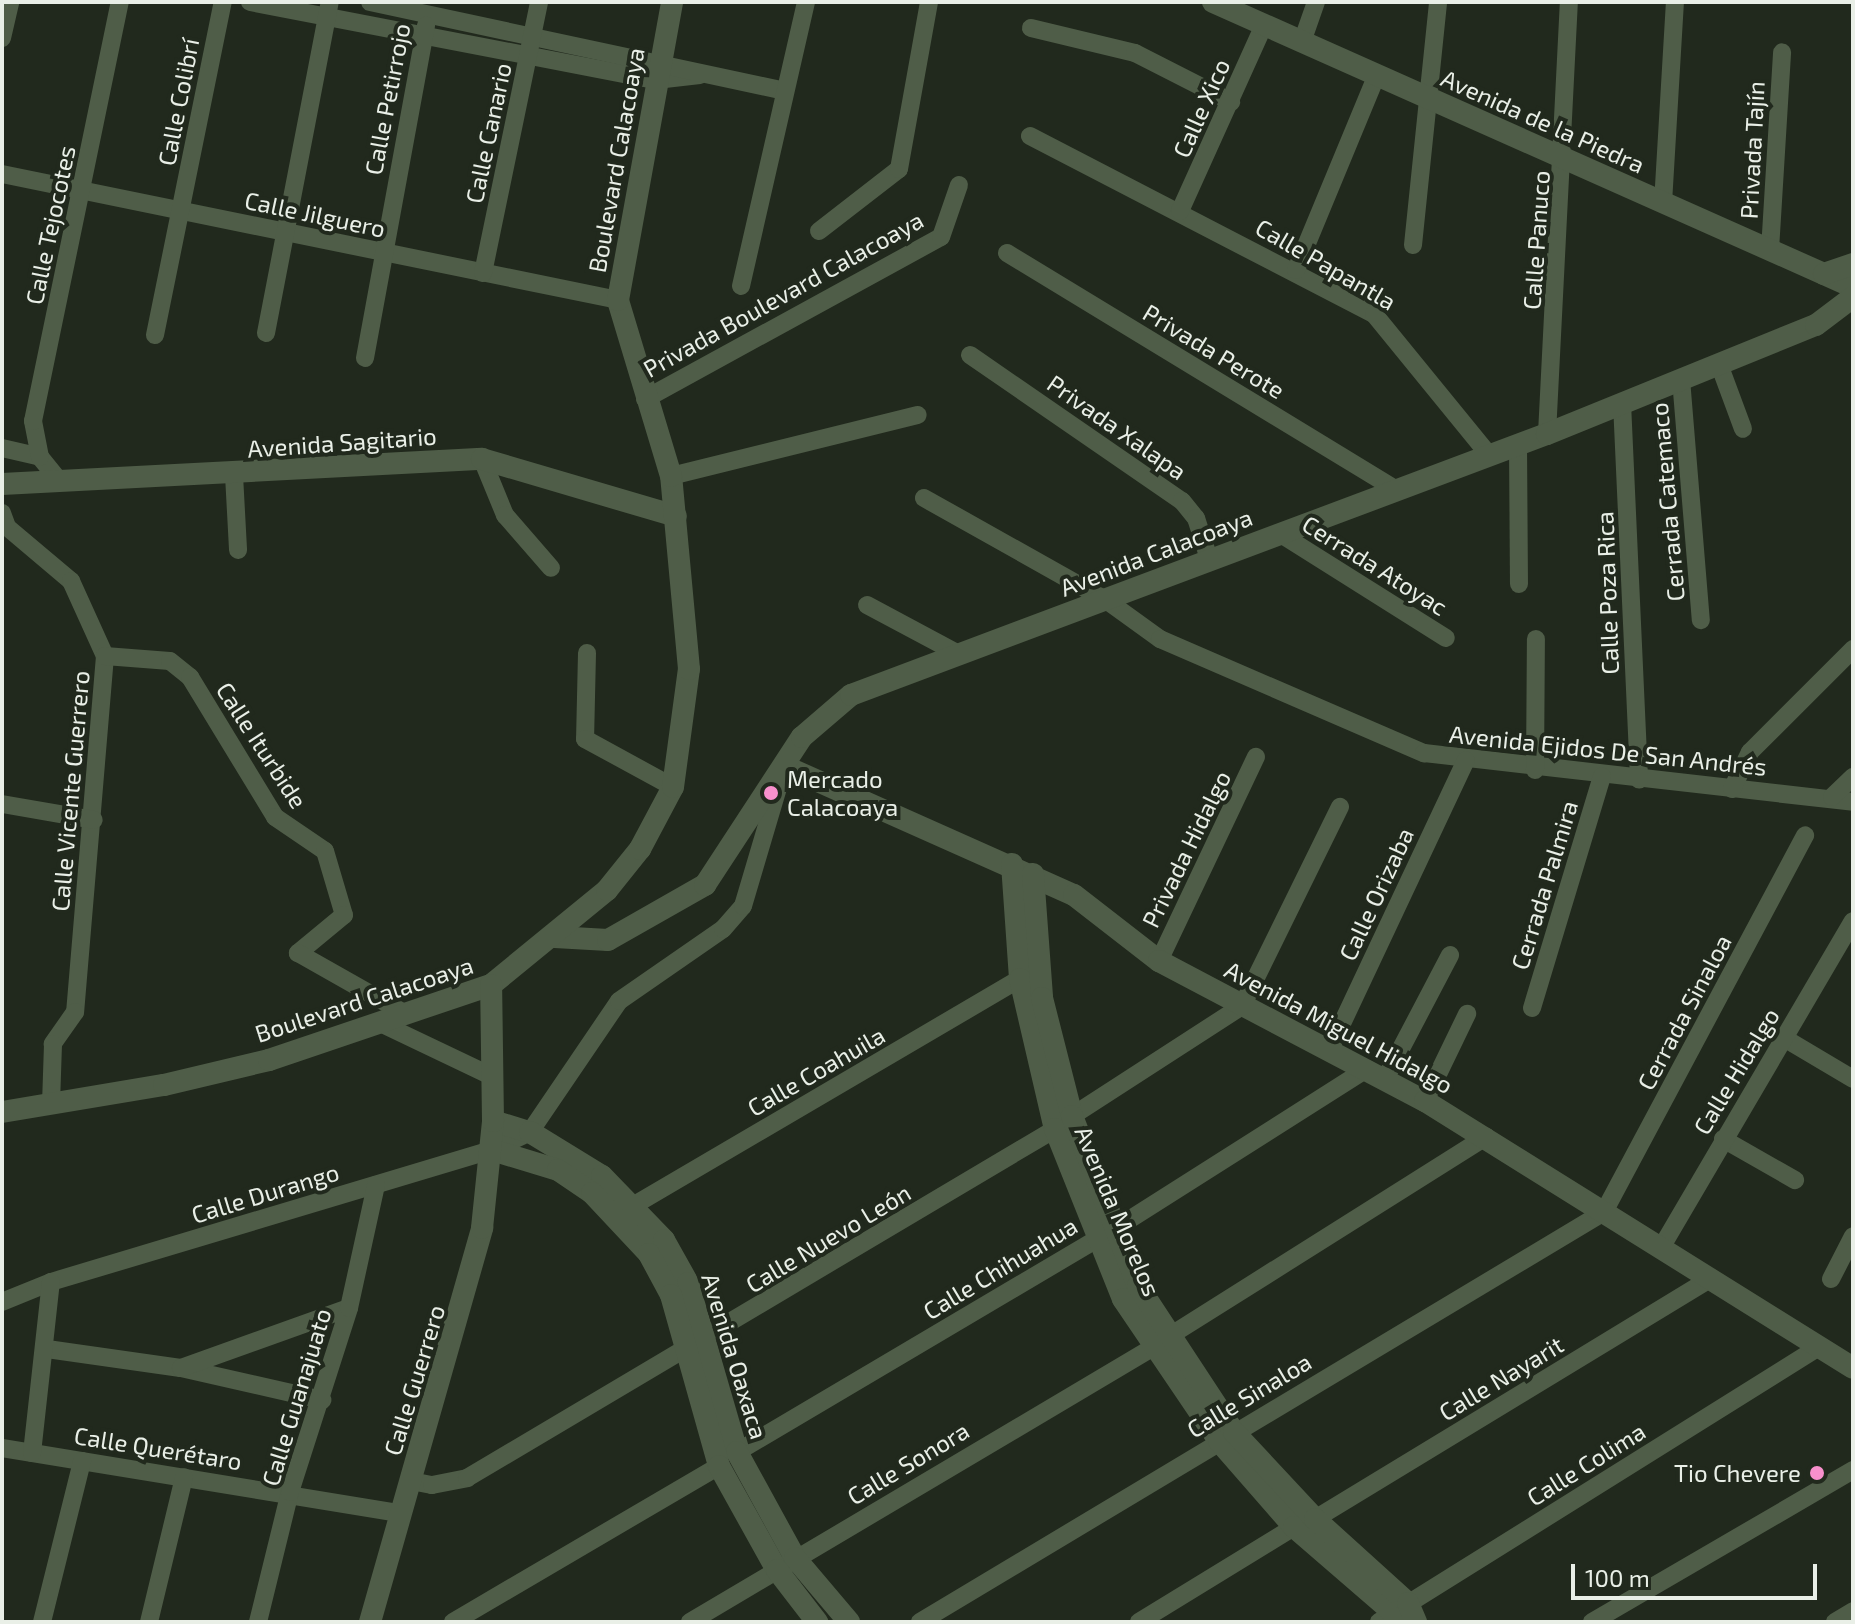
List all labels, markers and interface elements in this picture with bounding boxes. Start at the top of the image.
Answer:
street label: Calle Petirrojo [358,21,416,177]
street label: Calle Colibrí [152,36,204,168]
street label: Boulevard Calacoaya [582,45,650,275]
street label: Calle Xico [1166,54,1236,162]
street label: Calle Canario [459,60,517,206]
street label: Avenida de la Piedra [1437,63,1649,179]
street label: Privada Tajín [1734,80,1770,220]
street label: Calle Tejocotes [19,143,81,307]
street label: Calle Panuco [1517,169,1555,311]
street label: Calle Jilguero [242,185,388,243]
street label: Privada Boulevard Calacoaya [638,205,928,383]
street label: Calle Papantla [1251,212,1401,316]
street label: Privada Perote [1138,298,1290,404]
street label: Privada Xalapa [1042,368,1192,486]
street label: Cerrada Catemaco [1644,401,1690,603]
street label: Avenida Sagitario [246,421,438,463]
street label: Avenida Calacoaya [1056,502,1256,602]
street label: Cerrada Atoyac [1297,509,1453,621]
street label: Calle Poza Rica [1590,511,1624,675]
street label: Calle Vicente Guerrero [45,669,95,913]
street label: Calle Iturbide [211,677,313,813]
street label: Avenida Ejidos De San Andrés [1448,719,1768,781]
place label: Mercado Calacoaya [787,765,898,821]
street label: Privada Hidalgo [1136,766,1236,932]
marker: Mercado Calacoaya [762,784,780,802]
street label: Cerrada Palmira [1505,797,1583,973]
street label: Calle Orizaba [1333,823,1419,965]
street label: Cerrada Sinaloa [1631,929,1737,1095]
street label: Boulevard Calacoaya [251,950,477,1048]
street label: Avenida Miguel Hidalgo [1220,955,1458,1099]
street label: Calle Hidalgo [1687,1003,1785,1139]
street label: Calle Coahuila [742,1020,890,1122]
street label: Avenida Morelos [1069,1122,1167,1300]
street label: Calle Durango [188,1157,342,1229]
street label: Calle Nuevo León [740,1177,916,1299]
street label: Calle Chihuahua [918,1211,1082,1325]
street label: Avenida Oaxaca [696,1270,774,1442]
street label: Calle Guerrero [377,1301,451,1459]
street label: Calle Guanajuato [255,1305,337,1489]
street label: Calle Nayarit [1434,1330,1568,1426]
street label: Calle Sinaloa [1182,1347,1316,1443]
street label: Calle Sonora [842,1415,974,1511]
street label: Calle Colima [1522,1416,1650,1512]
street label: Calle Querétaro [72,1421,244,1475]
place label: Tio Chevere [1674,1459,1801,1487]
marker: Tio Chevere [1808,1464,1826,1482]
scale bar [1575,1548,1821,1598]
text: 100 m [1585,1563,1650,1592]

